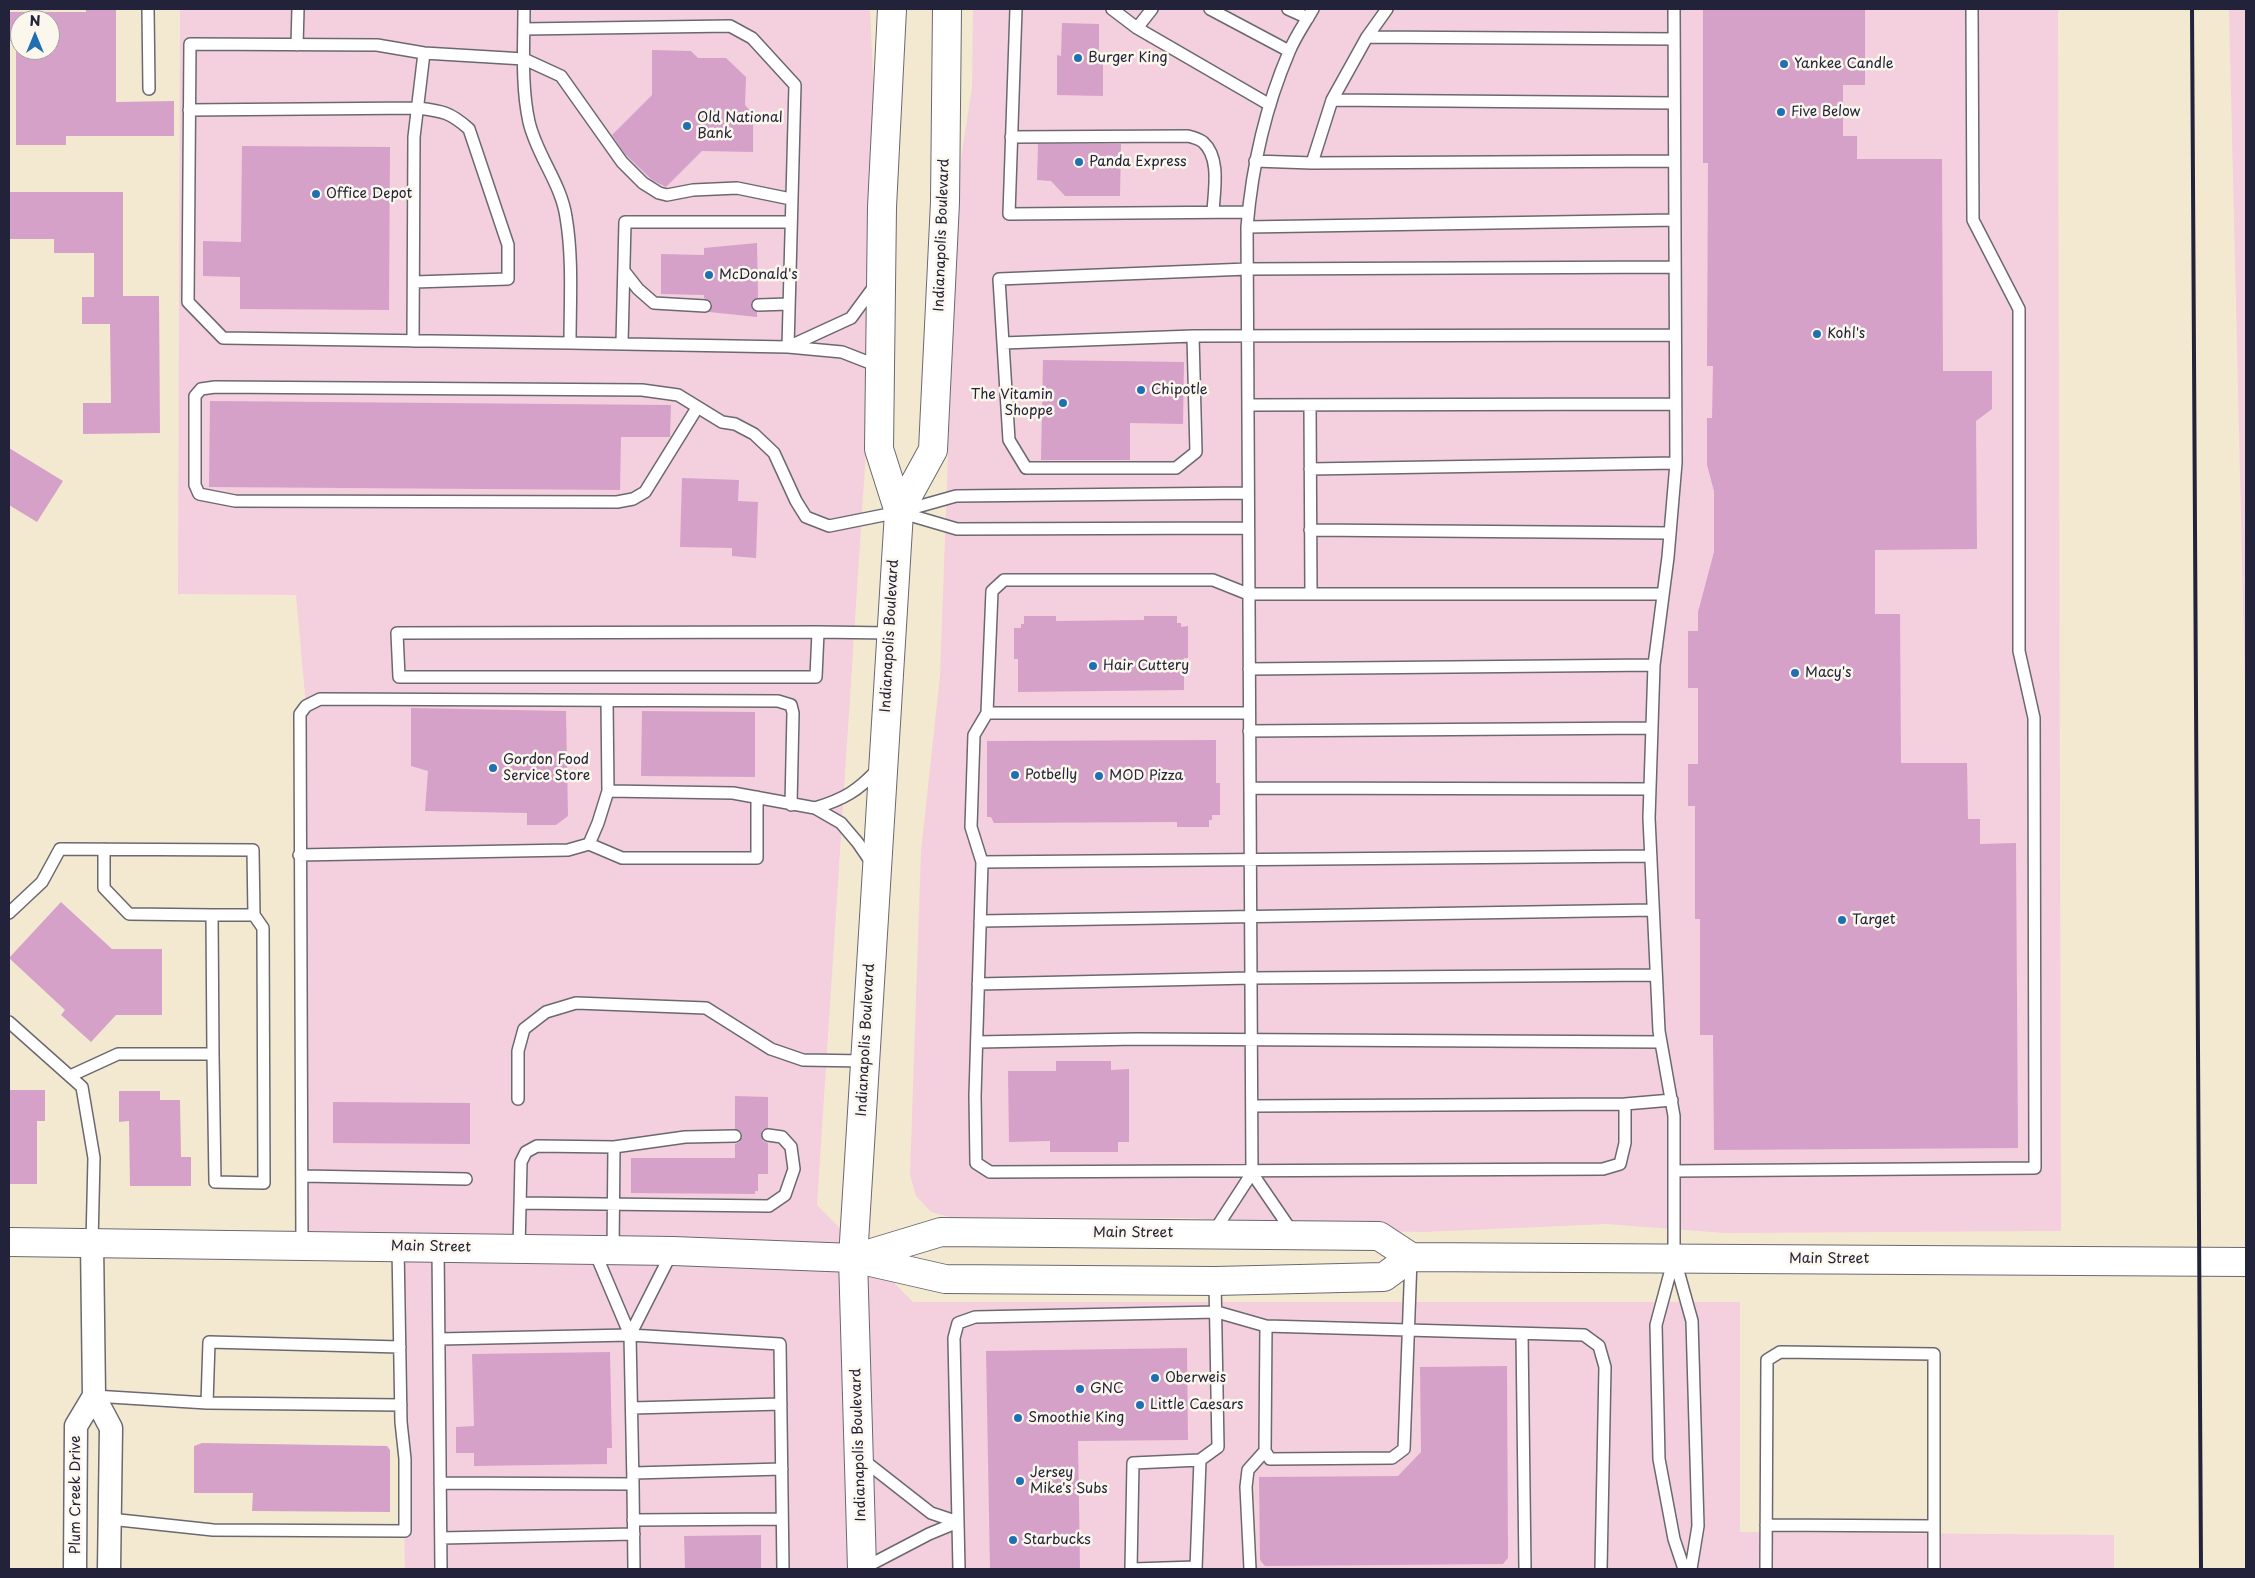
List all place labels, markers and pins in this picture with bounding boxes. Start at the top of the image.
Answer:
place label: Burger King [1088,50,1168,66]
marker: Burger King [1072,52,1084,64]
place label: Yankee Candle [1794,56,1894,72]
marker: Yankee Candle [1778,58,1790,70]
place label: Five Below [1791,104,1860,120]
marker: Five Below [1775,106,1787,118]
place label: Old National Bank [697,110,783,142]
marker: Old National Bank [681,120,693,132]
place label: Panda Express [1089,154,1187,170]
marker: Panda Express [1073,156,1085,168]
place label: Office Depot [326,186,412,202]
marker: Office Depot [310,188,322,200]
place label: McDonald's [719,267,798,283]
marker: McDonald's [703,269,715,281]
place label: Kohl's [1827,326,1865,342]
marker: Kohl's [1811,328,1823,340]
place label: Chipotle [1151,382,1208,398]
marker: Chipotle [1135,384,1147,396]
place label: The Vitamin Shoppe [971,387,1053,420]
marker: The Vitamin Shoppe [1057,397,1069,409]
place label: Hair Cuttery [1103,658,1189,674]
marker: Hair Cuttery [1087,660,1099,672]
place label: Macy's [1805,665,1851,681]
marker: Macy's [1789,667,1801,679]
place label: Gordon Food Service Store [503,752,590,784]
marker: Gordon Food Service Store [487,762,499,774]
place label: Potbelly [1025,767,1077,783]
place label: MOD Pizza [1109,768,1183,784]
marker: Potbelly [1009,769,1021,781]
marker: MOD Pizza [1093,770,1105,782]
place label: Target [1852,912,1895,928]
marker: Target [1836,914,1848,926]
place label: Oberweis [1165,1370,1226,1386]
marker: Oberweis [1149,1372,1161,1384]
place label: GNC [1090,1381,1124,1397]
marker: GNC [1074,1383,1086,1395]
place label: Little Caesars [1150,1397,1244,1413]
marker: Little Caesars [1134,1399,1146,1411]
place label: Smoothie King [1028,1410,1124,1426]
marker: Smoothie King [1012,1412,1024,1424]
place label: Jersey Mike's Subs [1030,1465,1108,1498]
marker: Jersey Mike's Subs [1014,1475,1026,1487]
place label: Starbucks [1023,1532,1091,1548]
marker: Starbucks [1007,1534,1019,1546]

